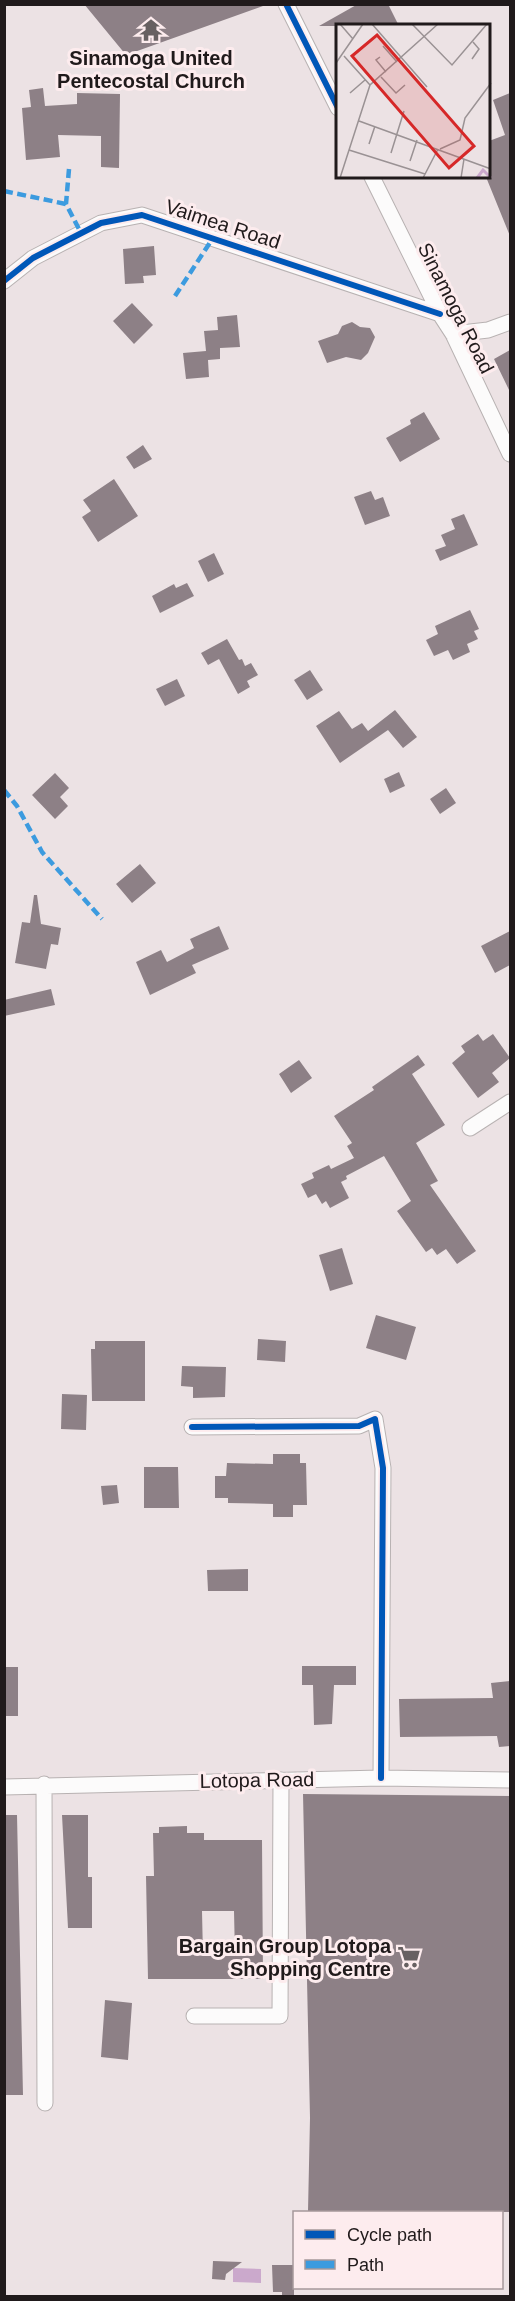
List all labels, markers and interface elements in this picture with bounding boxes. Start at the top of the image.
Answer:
temple icon: Sinamoga United Pentecostal Church [138,17,164,43]
inset map [336,24,491,178]
place label: Sinamoga United Pentecostal Church [57,47,245,92]
street label: Vaimea Road [163,195,283,253]
street label: Sinamoga Road [414,239,498,377]
street label: Lotopa Road [200,1768,314,1792]
place label: Bargain Group Lotopa Shopping Centre [179,1935,392,1980]
supermarket icon: Bargain Group Lotopa Shopping Centre [396,1944,422,1970]
legend [293,2211,503,2289]
text: Cycle path [347,2225,432,2245]
text: Path [347,2255,384,2275]

